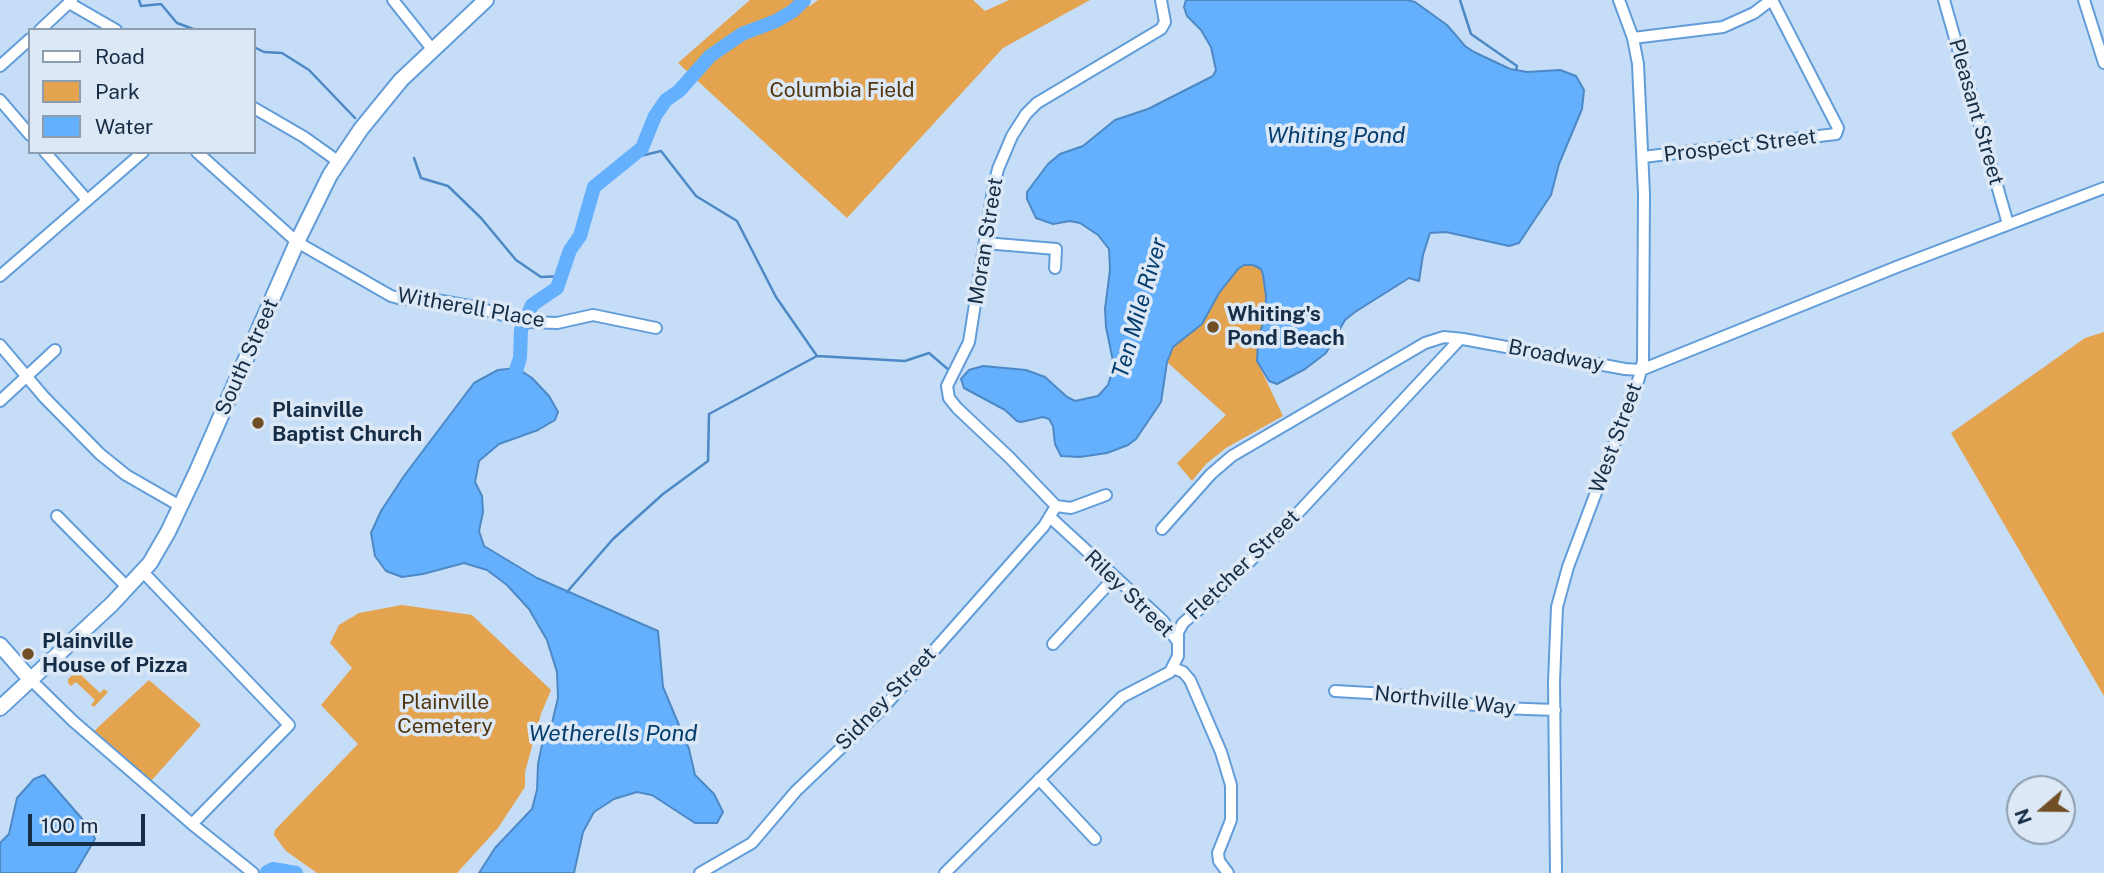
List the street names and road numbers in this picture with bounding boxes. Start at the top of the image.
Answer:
street label: Pleasant Street [1943,36,2009,188]
street label: Prospect Street [1662,124,1818,168]
street label: Moran Street [964,176,1008,306]
street label: Witherell Place [395,283,547,333]
street label: South Street [210,295,284,419]
street label: Broadway [1506,334,1606,378]
street label: West Street [1584,379,1648,497]
street label: Fletcher Street [1181,505,1305,625]
street label: Riley Street [1079,545,1179,643]
street label: Sidney Street [831,642,941,756]
street label: Northville Way [1373,681,1517,721]

